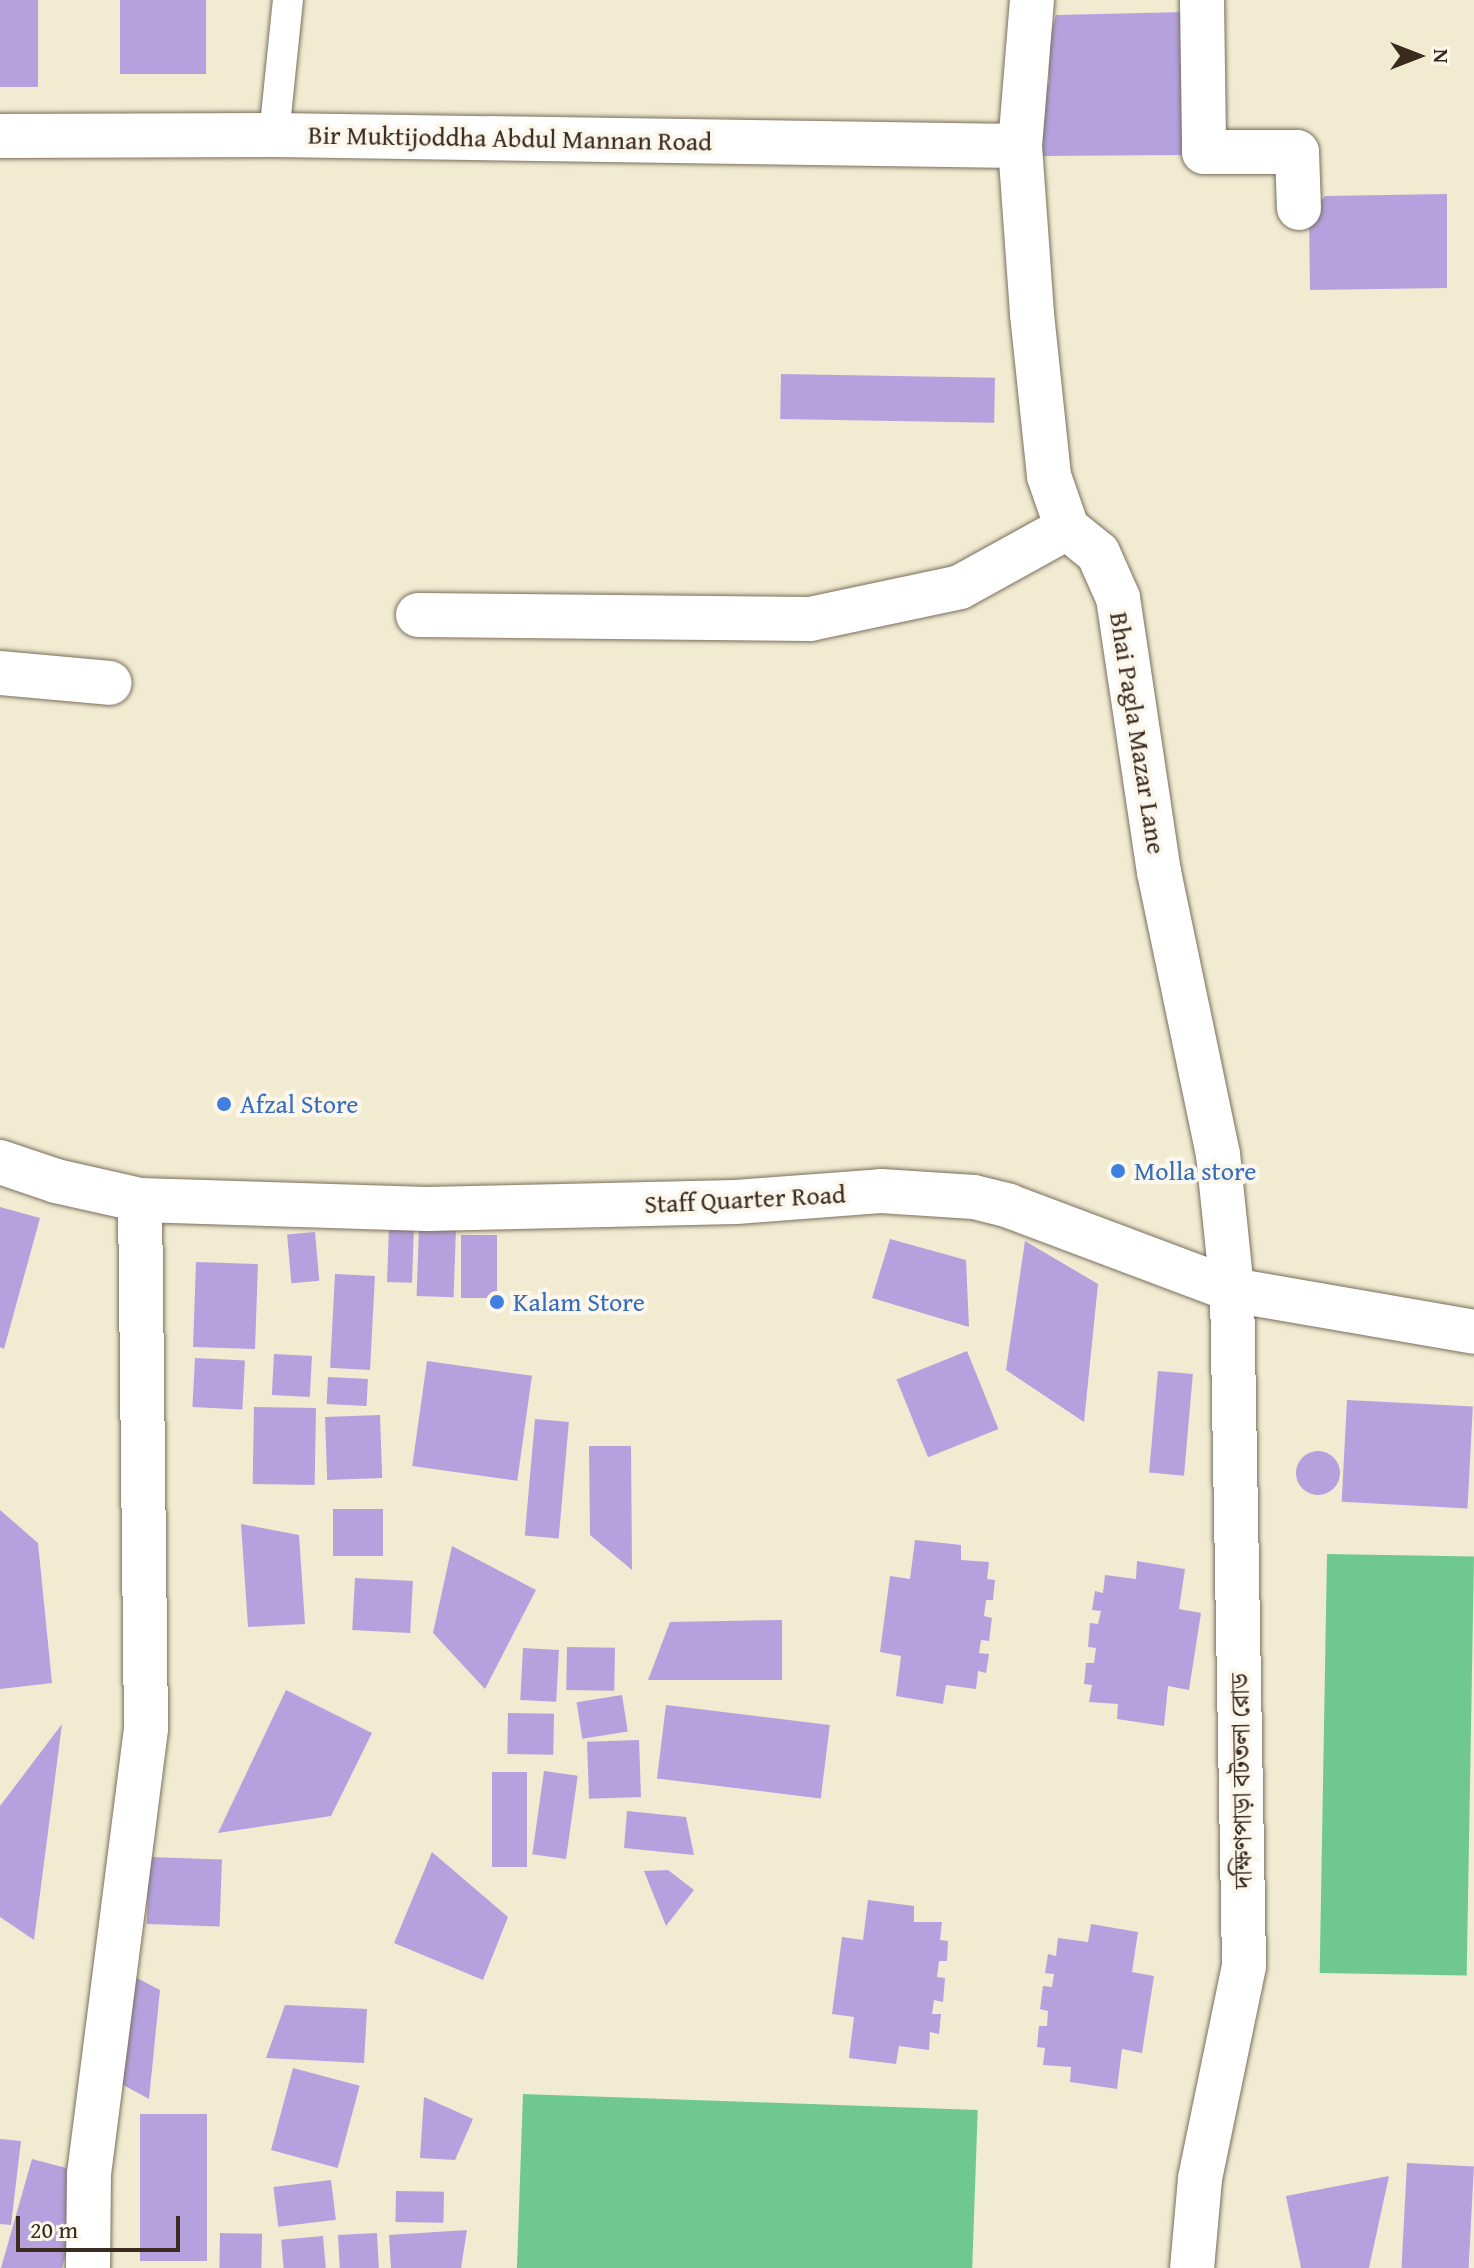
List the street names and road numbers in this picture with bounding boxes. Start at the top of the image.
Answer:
street label: Bir Muktijoddha Abdul Mannan Road [308,119,712,157]
street label: Bhai Pagla Mazar Lane [1103,610,1173,856]
street label: Staff Quarter Road [644,1178,846,1220]
street label: দক্ষিণপাড়া বটতলা রোড [1224,1673,1258,1889]

